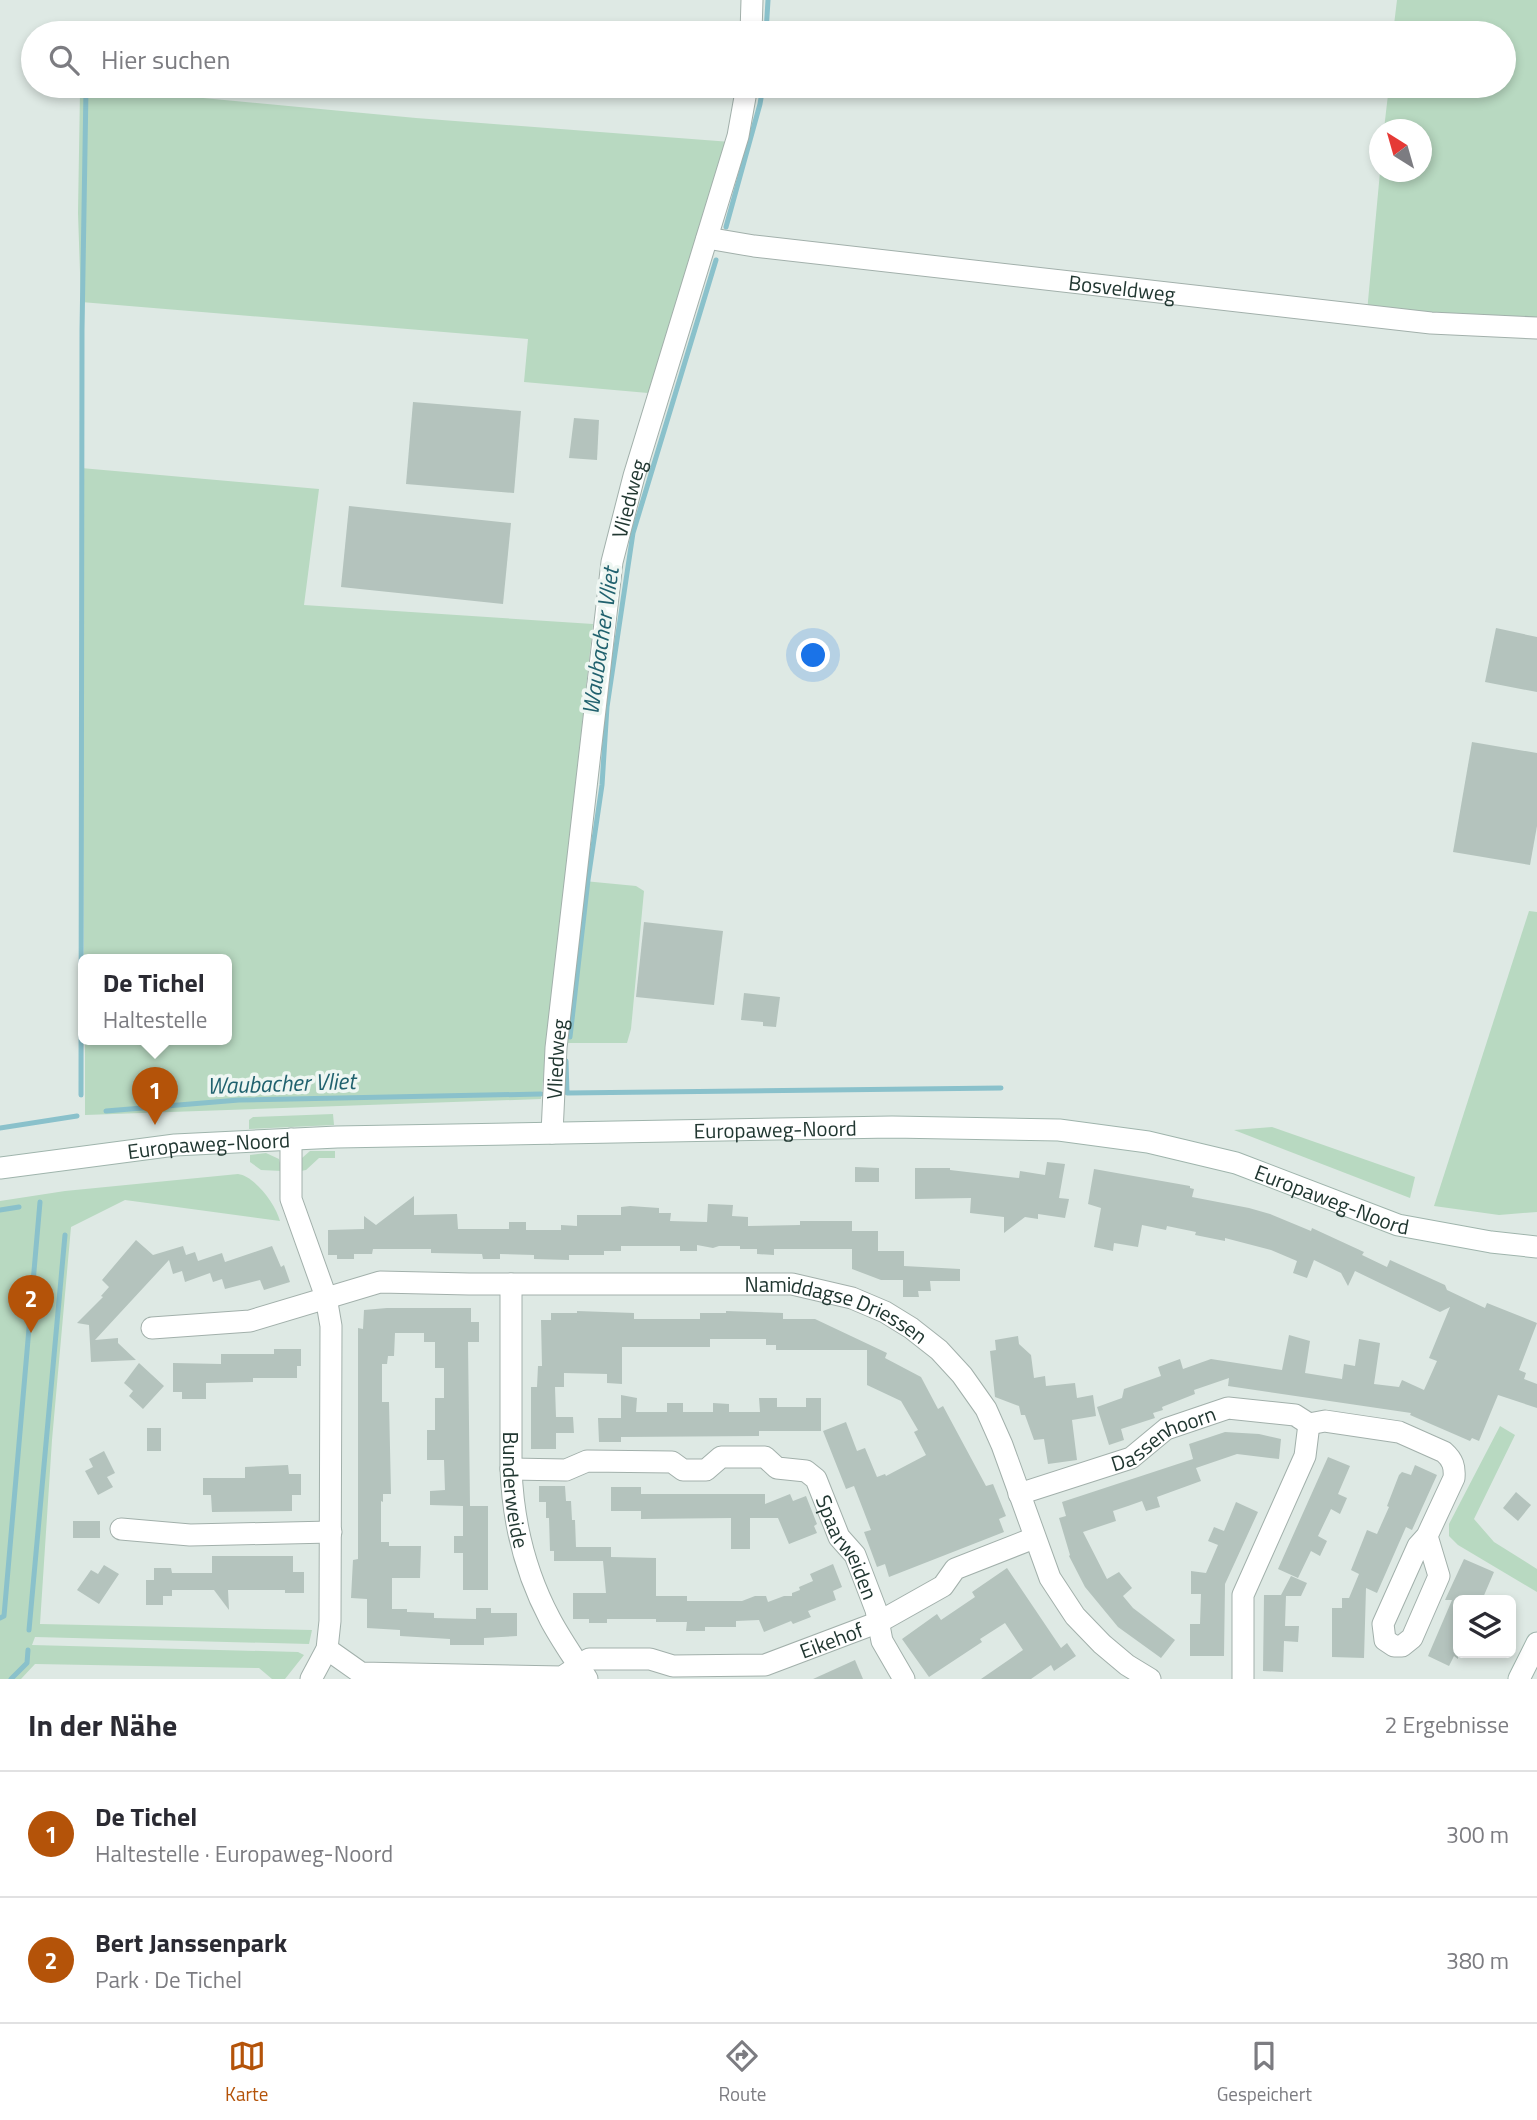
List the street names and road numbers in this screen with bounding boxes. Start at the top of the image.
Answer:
street label: Bosveldweg [1067,266,1177,310]
street label: Vliedweg [603,455,654,541]
street label: Vliedweg [538,1017,575,1100]
street label: Europaweg-Noord [693,1112,857,1147]
street label: Europaweg-Noord [125,1123,291,1167]
street label: Europaweg-Noord [1250,1156,1412,1243]
street label: Namiddagse Driessen [745,1268,935,1351]
street label: Dassenhoorn [1107,1397,1220,1479]
street label: Bunderweide [495,1431,538,1551]
street label: Spaarweiden [808,1490,887,1604]
street label: Eikehof [795,1613,868,1667]

